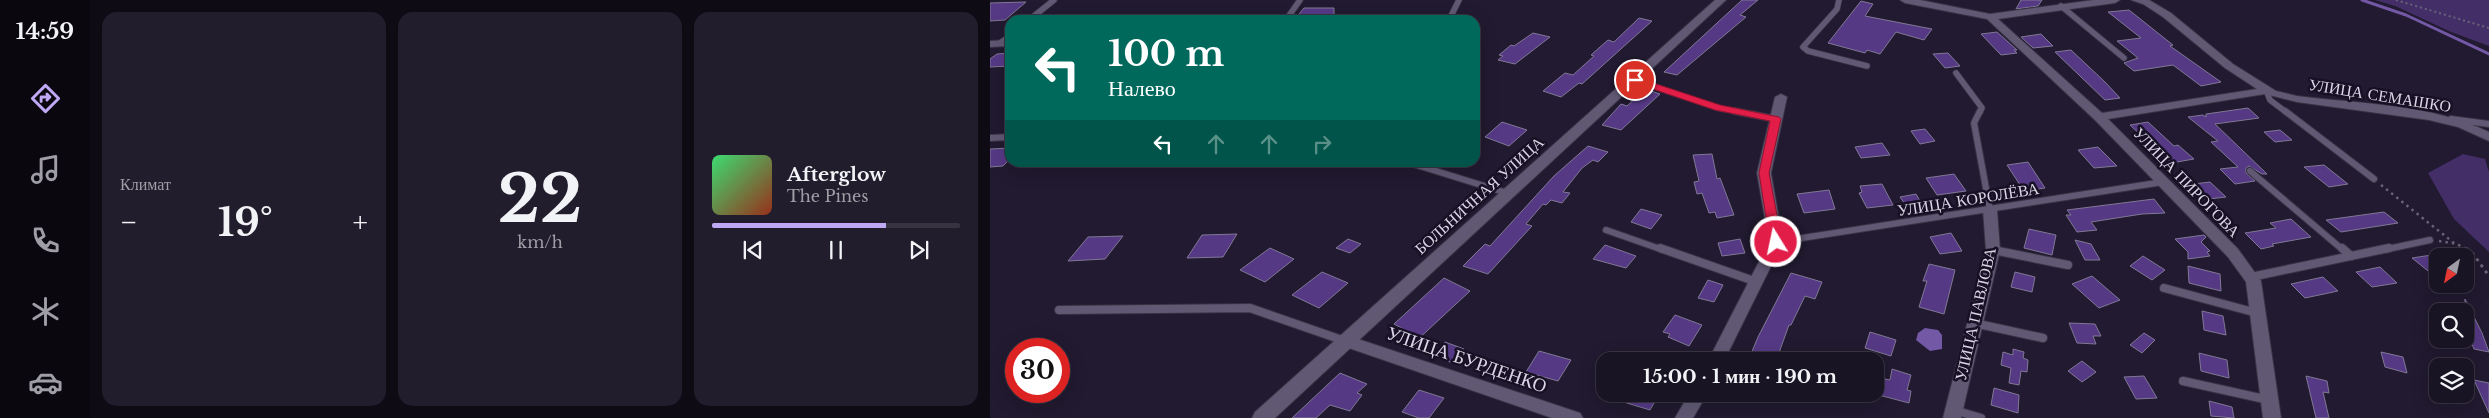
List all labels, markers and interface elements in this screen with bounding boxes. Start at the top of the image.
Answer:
text: 14:59 [16,18,74,45]
text: 100 m [1108,32,1224,75]
icon: left [1025,35,1090,100]
pin [1614,59,1656,101]
icon: arrive [1621,66,1649,94]
street label: УЛИЦА СЕМАШКО [2307,74,2453,116]
text: Налево [1108,75,1176,102]
icon: directions [28,81,63,116]
street label: УЛИЦА ПИРОГОВА [2129,123,2245,241]
icon: left [1149,130,1177,158]
icon: ahead [1202,130,1230,158]
icon: ahead [1255,130,1283,158]
icon: right [1308,130,1336,158]
street label: БОЛЬНИЧНАЯ УЛИЦА [1410,131,1548,258]
icon: music [28,152,63,187]
text: 22 [498,159,582,240]
text: Afterglow [787,163,886,186]
text: Климат [120,174,171,194]
street label: УЛИЦА КОРОЛЁВА [1896,178,2041,220]
text: The Pines [787,186,869,206]
text: 19° [218,199,273,246]
text: − [120,205,138,240]
text: + [353,205,368,240]
position arrow [1749,215,1801,267]
icon: phone [28,223,63,258]
text: km/h [517,232,563,252]
icon: previous [739,236,767,264]
icon: pause [822,236,850,264]
icon: next [905,236,933,264]
street label: УЛИЦА ПАВЛОВА [1950,245,2000,383]
north arrow [2429,248,2474,292]
map controls [2429,248,2474,403]
icon: climate [28,294,63,329]
button: search [2429,303,2474,348]
street label: УЛИЦА БУРДЕНКО [1384,321,1550,398]
speed limit sign: 30 [1005,338,1070,403]
button: layers [2429,358,2474,403]
icon: car [28,365,63,400]
text: 15:00 · 1 мин · 190 m [1643,365,1837,388]

